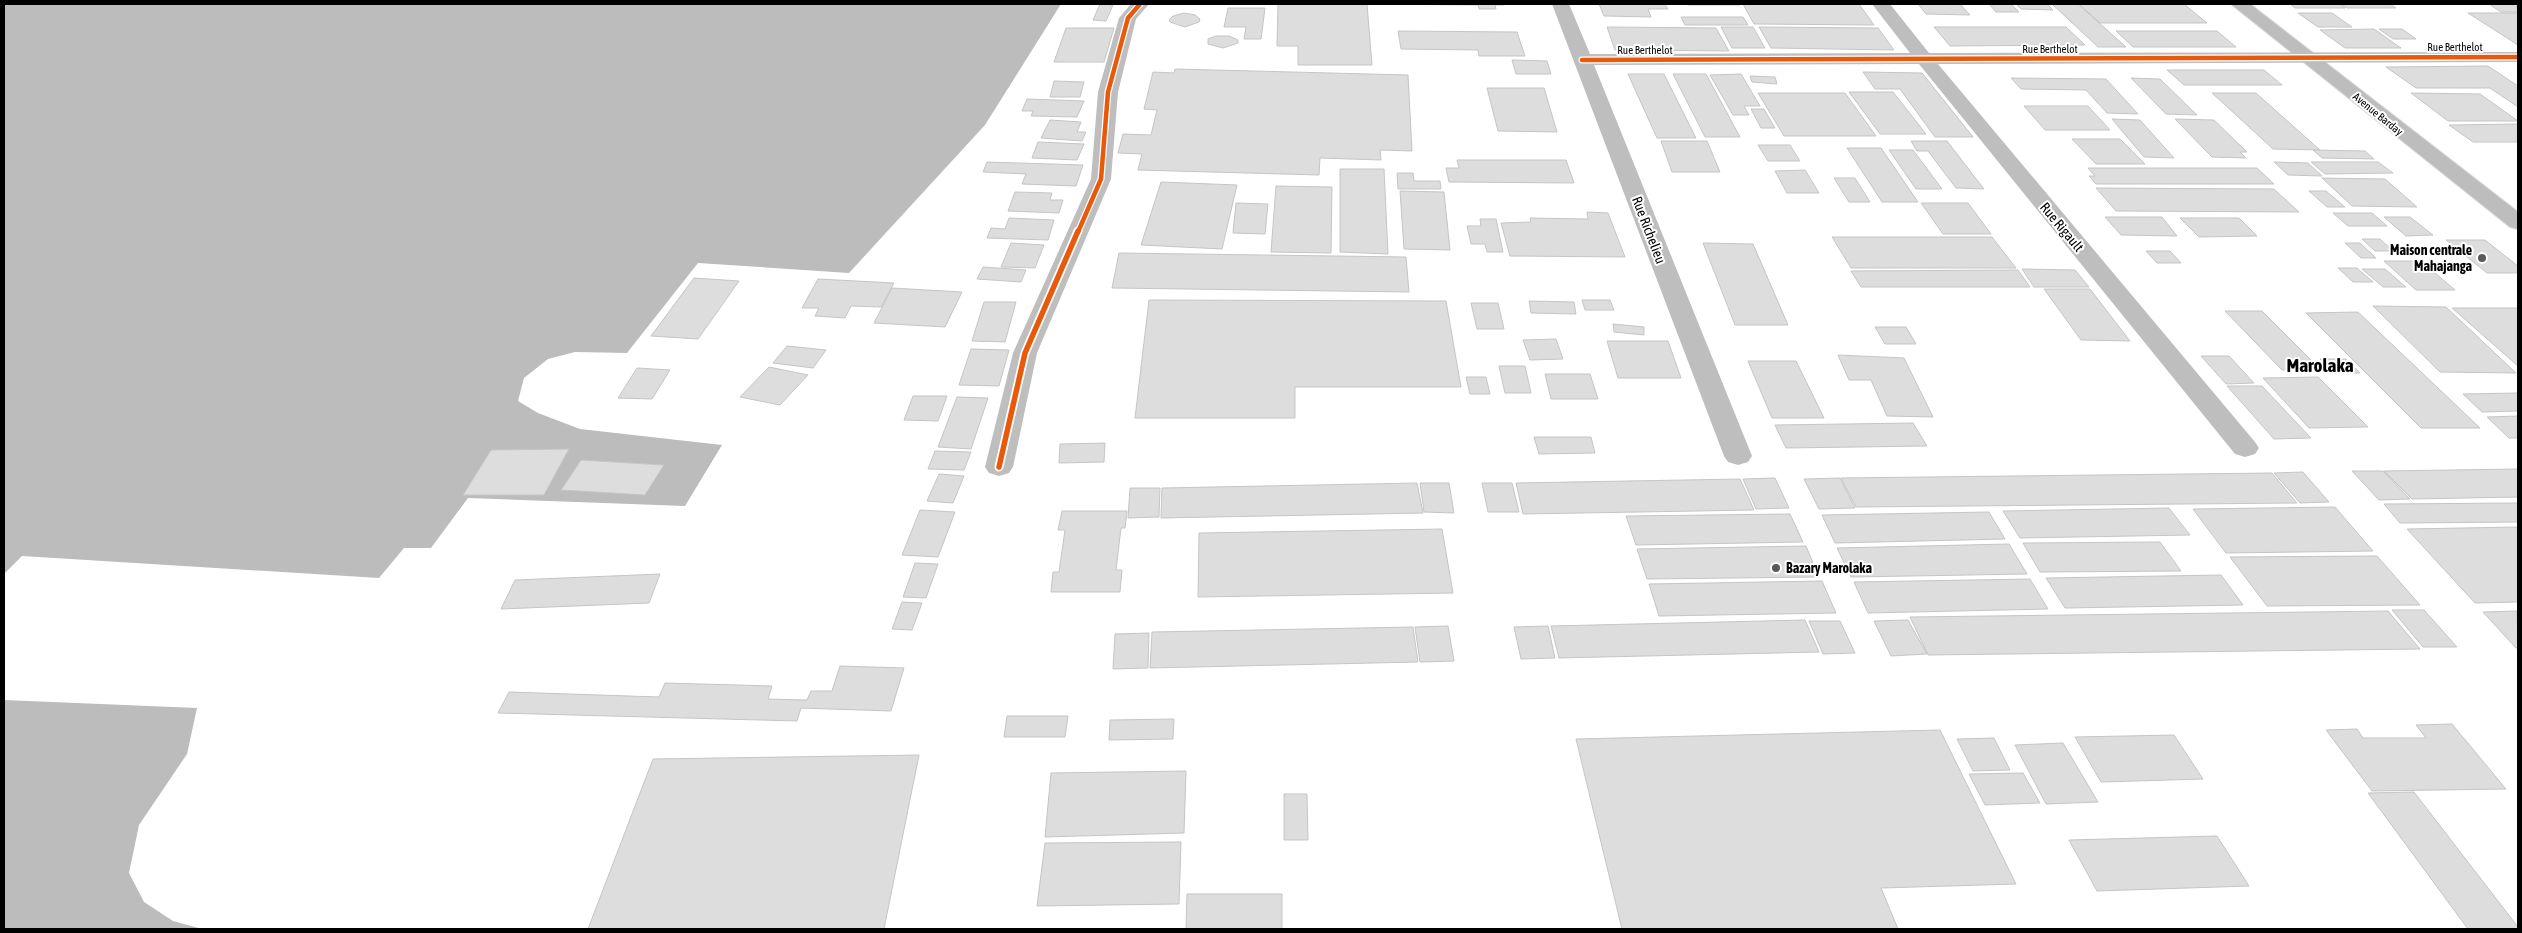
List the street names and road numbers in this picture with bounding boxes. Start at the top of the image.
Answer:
street label: Rue Berthelot [2427,41,2483,53]
street label: Rue Berthelot [2022,43,2078,55]
street label: Rue Berthelot [1617,44,1673,56]
street label: Avenue Barday [2351,90,2406,138]
street label: Rue Richelieu [1629,194,1669,266]
street label: Rue Rigault [2037,199,2087,255]

